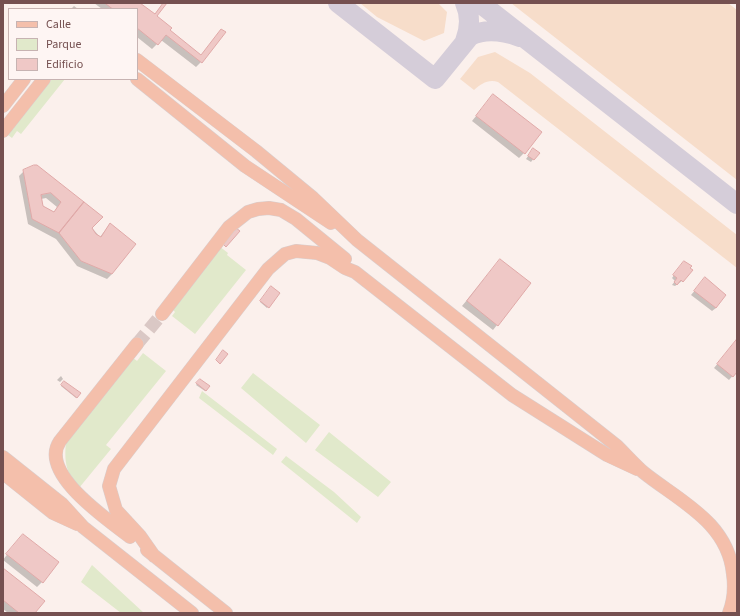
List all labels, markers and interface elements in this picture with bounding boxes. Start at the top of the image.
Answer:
legend [8,8,138,80]
text: Calle [46,16,71,33]
text: Parque [46,36,82,53]
text: Edificio [46,56,83,73]

